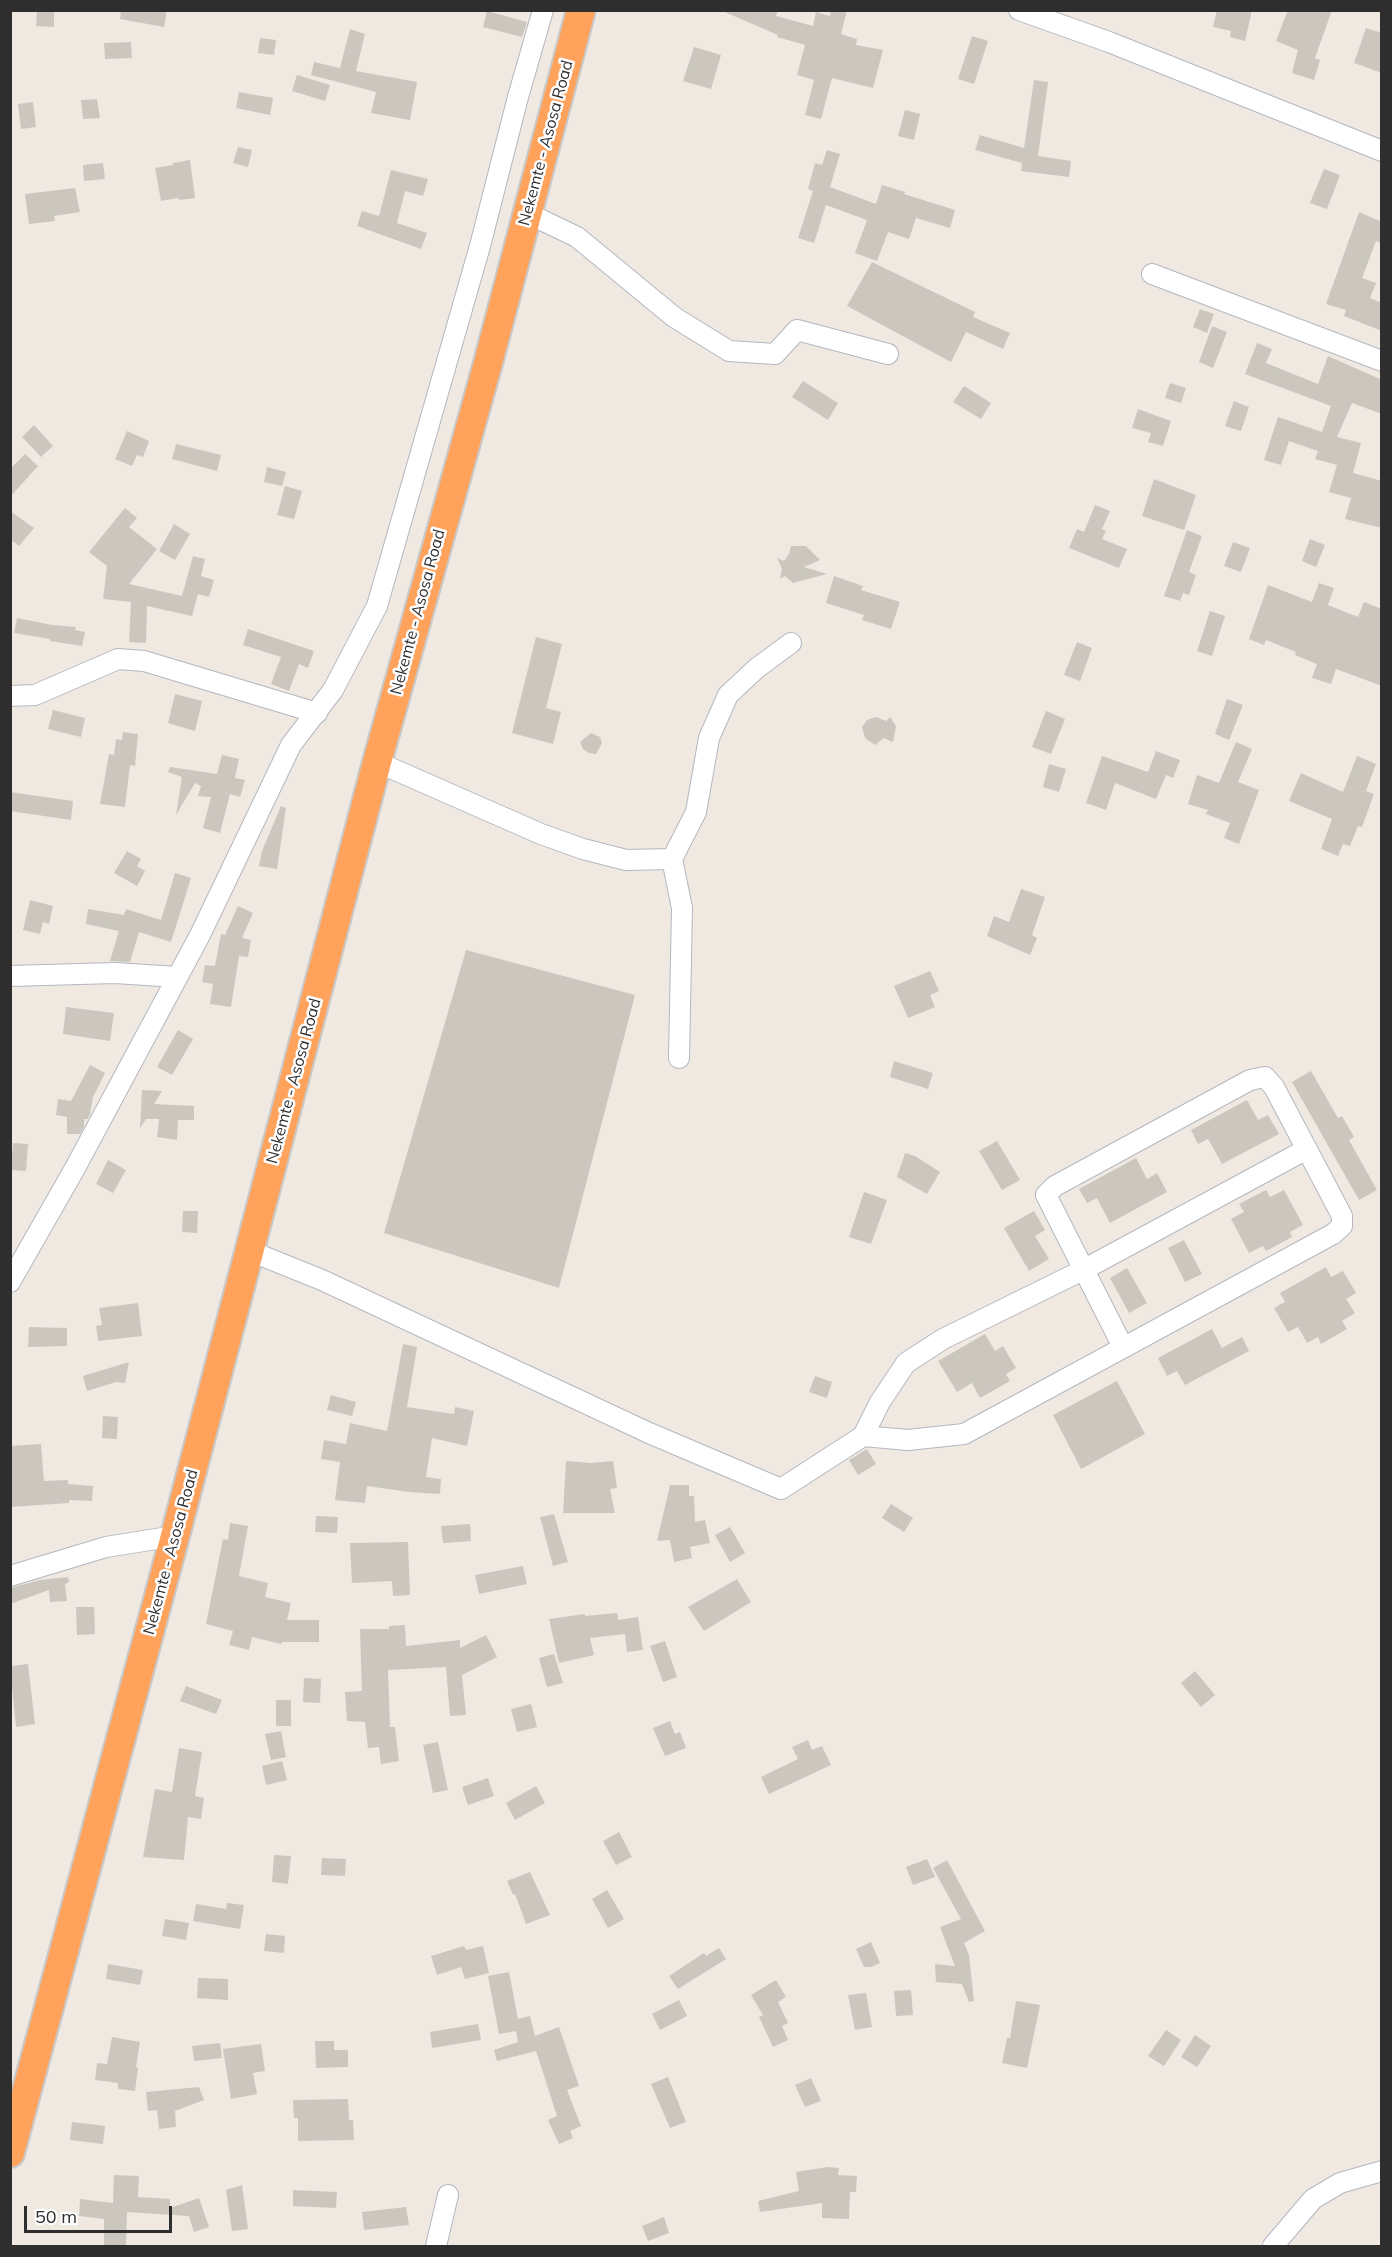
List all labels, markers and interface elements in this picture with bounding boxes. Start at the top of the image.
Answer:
street label: Nekemte - Asosa Road [515,58,577,228]
street label: Nekemte - Asosa Road [387,527,449,697]
street label: Nekemte - Asosa Road [263,996,325,1166]
street label: Nekemte - Asosa Road [140,1467,202,1637]
scale bar [27,2194,176,2232]
text: 50 m [35,2205,77,2228]

